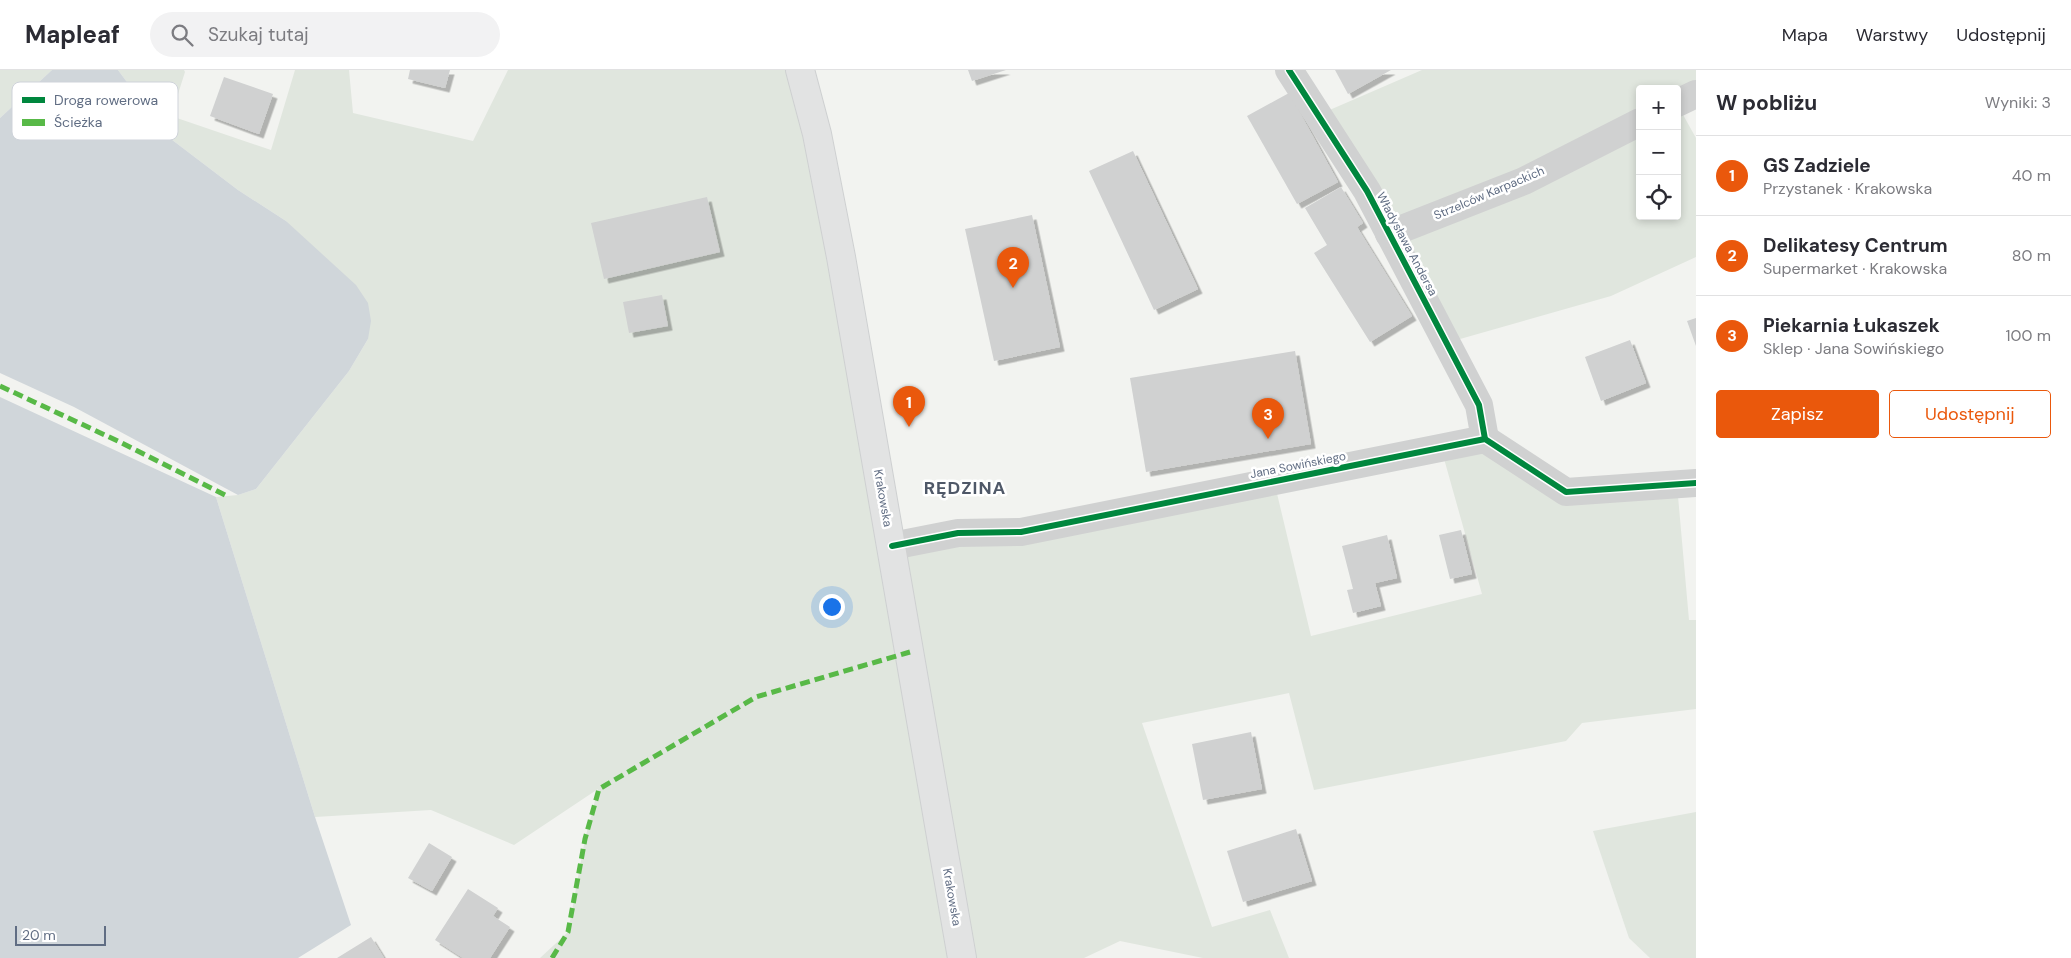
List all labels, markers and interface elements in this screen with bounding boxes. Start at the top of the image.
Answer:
search box [150,12,500,57]
text: Mapleaf [25,19,120,50]
icon: search [168,21,196,49]
text: Szukaj tutaj [208,22,309,47]
text: Mapa [1782,23,1828,47]
text: Warstwy [1856,23,1928,47]
text: Udostępnij [1956,23,2046,47]
legend [12,82,178,140]
map controls [1636,85,1681,220]
button: + [1636,85,1681,130]
text: W pobliżu [1716,89,1817,117]
text: Droga rowerowa [54,91,158,109]
text: Wyniki: 3 [1985,92,2051,113]
text: Ścieżka [54,113,102,131]
button: − [1636,130,1681,175]
text: GS Zadziele [1763,153,1871,178]
street label: Strzelców Karpackich [1431,162,1547,224]
text: 1 [1729,165,1735,186]
text: 40 m [2012,165,2051,186]
button: locate [1636,175,1681,220]
text: Przystanek · Krakowska [1763,178,1932,199]
street label: Władysława Andersa [1373,189,1441,299]
text: Delikatesy Centrum [1763,233,1948,258]
text: 2 [1727,245,1737,266]
text: 80 m [2012,245,2051,266]
pin: 2 [997,247,1029,288]
text: Supermarket · Krakowska [1763,258,1947,279]
text: Piekarnia Łukaszek [1763,313,1940,338]
text: 3 [1727,325,1737,346]
text: 100 m [2006,325,2051,346]
text: Sklep · Jana Sowińskiego [1763,338,1944,359]
pin: 1 [893,386,925,427]
button: Zapisz [1716,390,1879,438]
button: Udostępnij [1889,390,2051,438]
pin: 3 [1252,398,1284,439]
street label: Jana Sowińskiego [1249,448,1347,482]
street label: Krakowska [870,468,896,528]
district label: RĘDZINA [924,476,1006,500]
your location [819,594,845,620]
street label: Krakowska [939,867,965,927]
scale bar [15,923,106,946]
text: 20 m [22,926,56,944]

